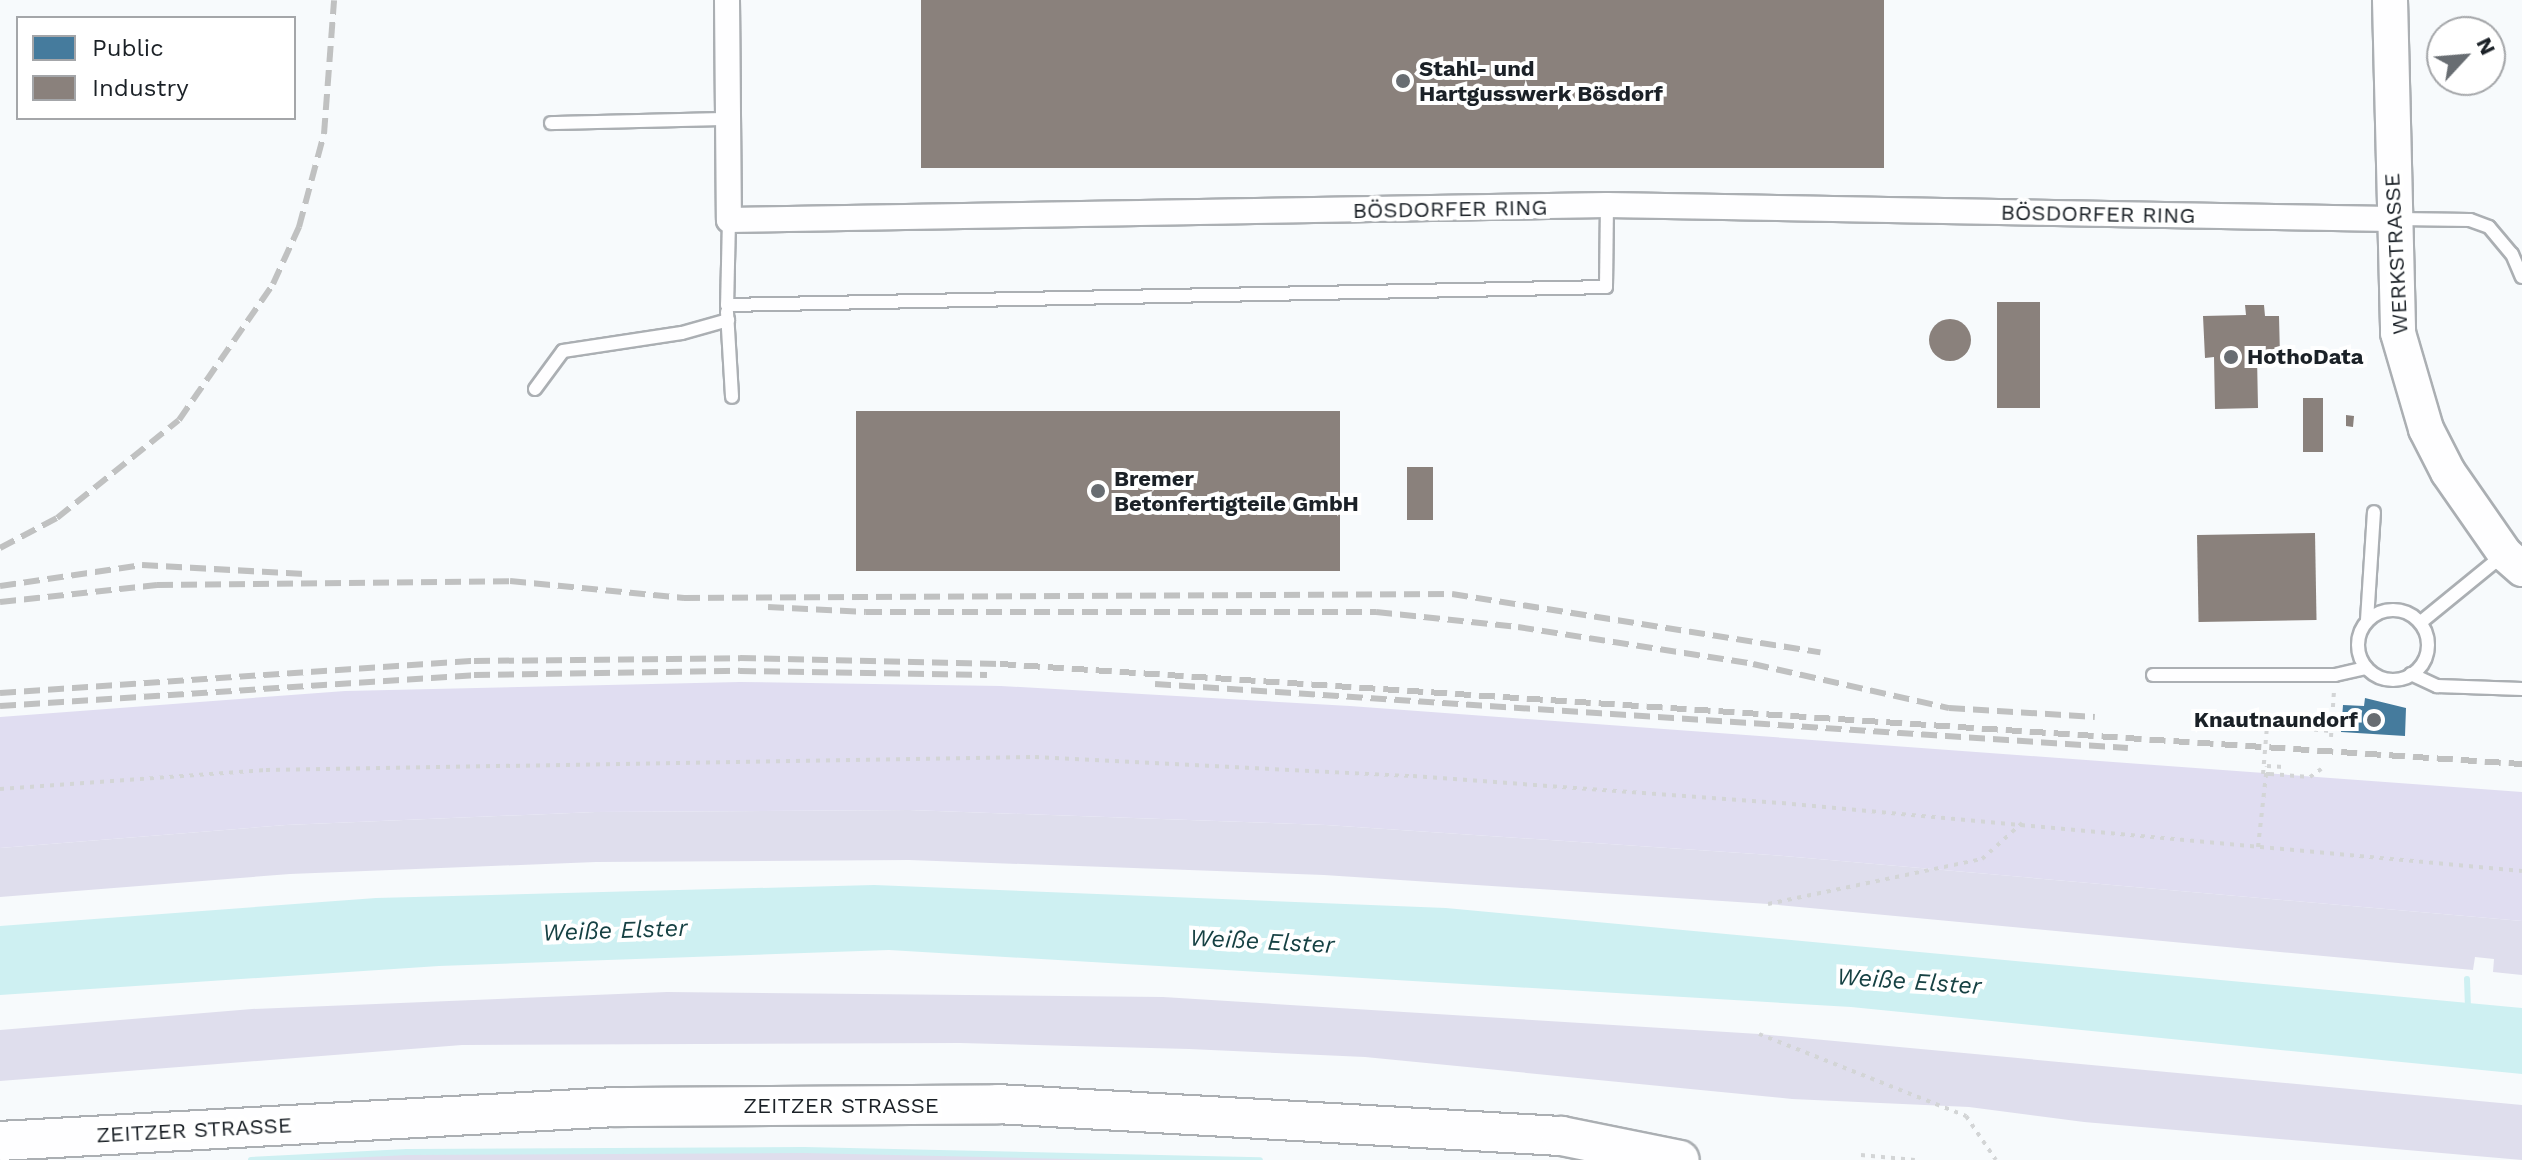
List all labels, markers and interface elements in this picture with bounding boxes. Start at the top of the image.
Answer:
legend [16,16,296,120]
north arrow [2426,16,2506,96]
text: N [2471,33,2501,59]
text: Public [92,34,164,62]
place label: Stahl- und Hartgusswerk Bösdorf [1419,55,1663,106]
marker: Stahl- und Hartgusswerk Bösdorf [1394,72,1412,90]
text: Industry [92,74,189,102]
street label: WERKSTRASSE [2379,173,2413,335]
street label: BÖSDORFER RING [1352,194,1548,224]
street label: BÖSDORFER RING [2000,199,2196,229]
place label: HothoData [2247,344,2363,370]
marker: HothoData [2222,348,2240,366]
place label: Bremer Betonfertigteile GmbH [1114,465,1359,516]
marker: Bremer Betonfertigteile GmbH [1089,482,1107,500]
place label: Knautnaundorf [2194,707,2358,733]
marker: Knautnaundorf [2365,711,2383,729]
water label: Weiße Elster [542,914,688,948]
water label: Weiße Elster [1189,924,1335,960]
water label: Weiße Elster [1836,963,1982,1001]
street label: ZEITZER STRASSE [743,1093,939,1119]
street label: ZEITZER STRASSE [96,1112,292,1148]

